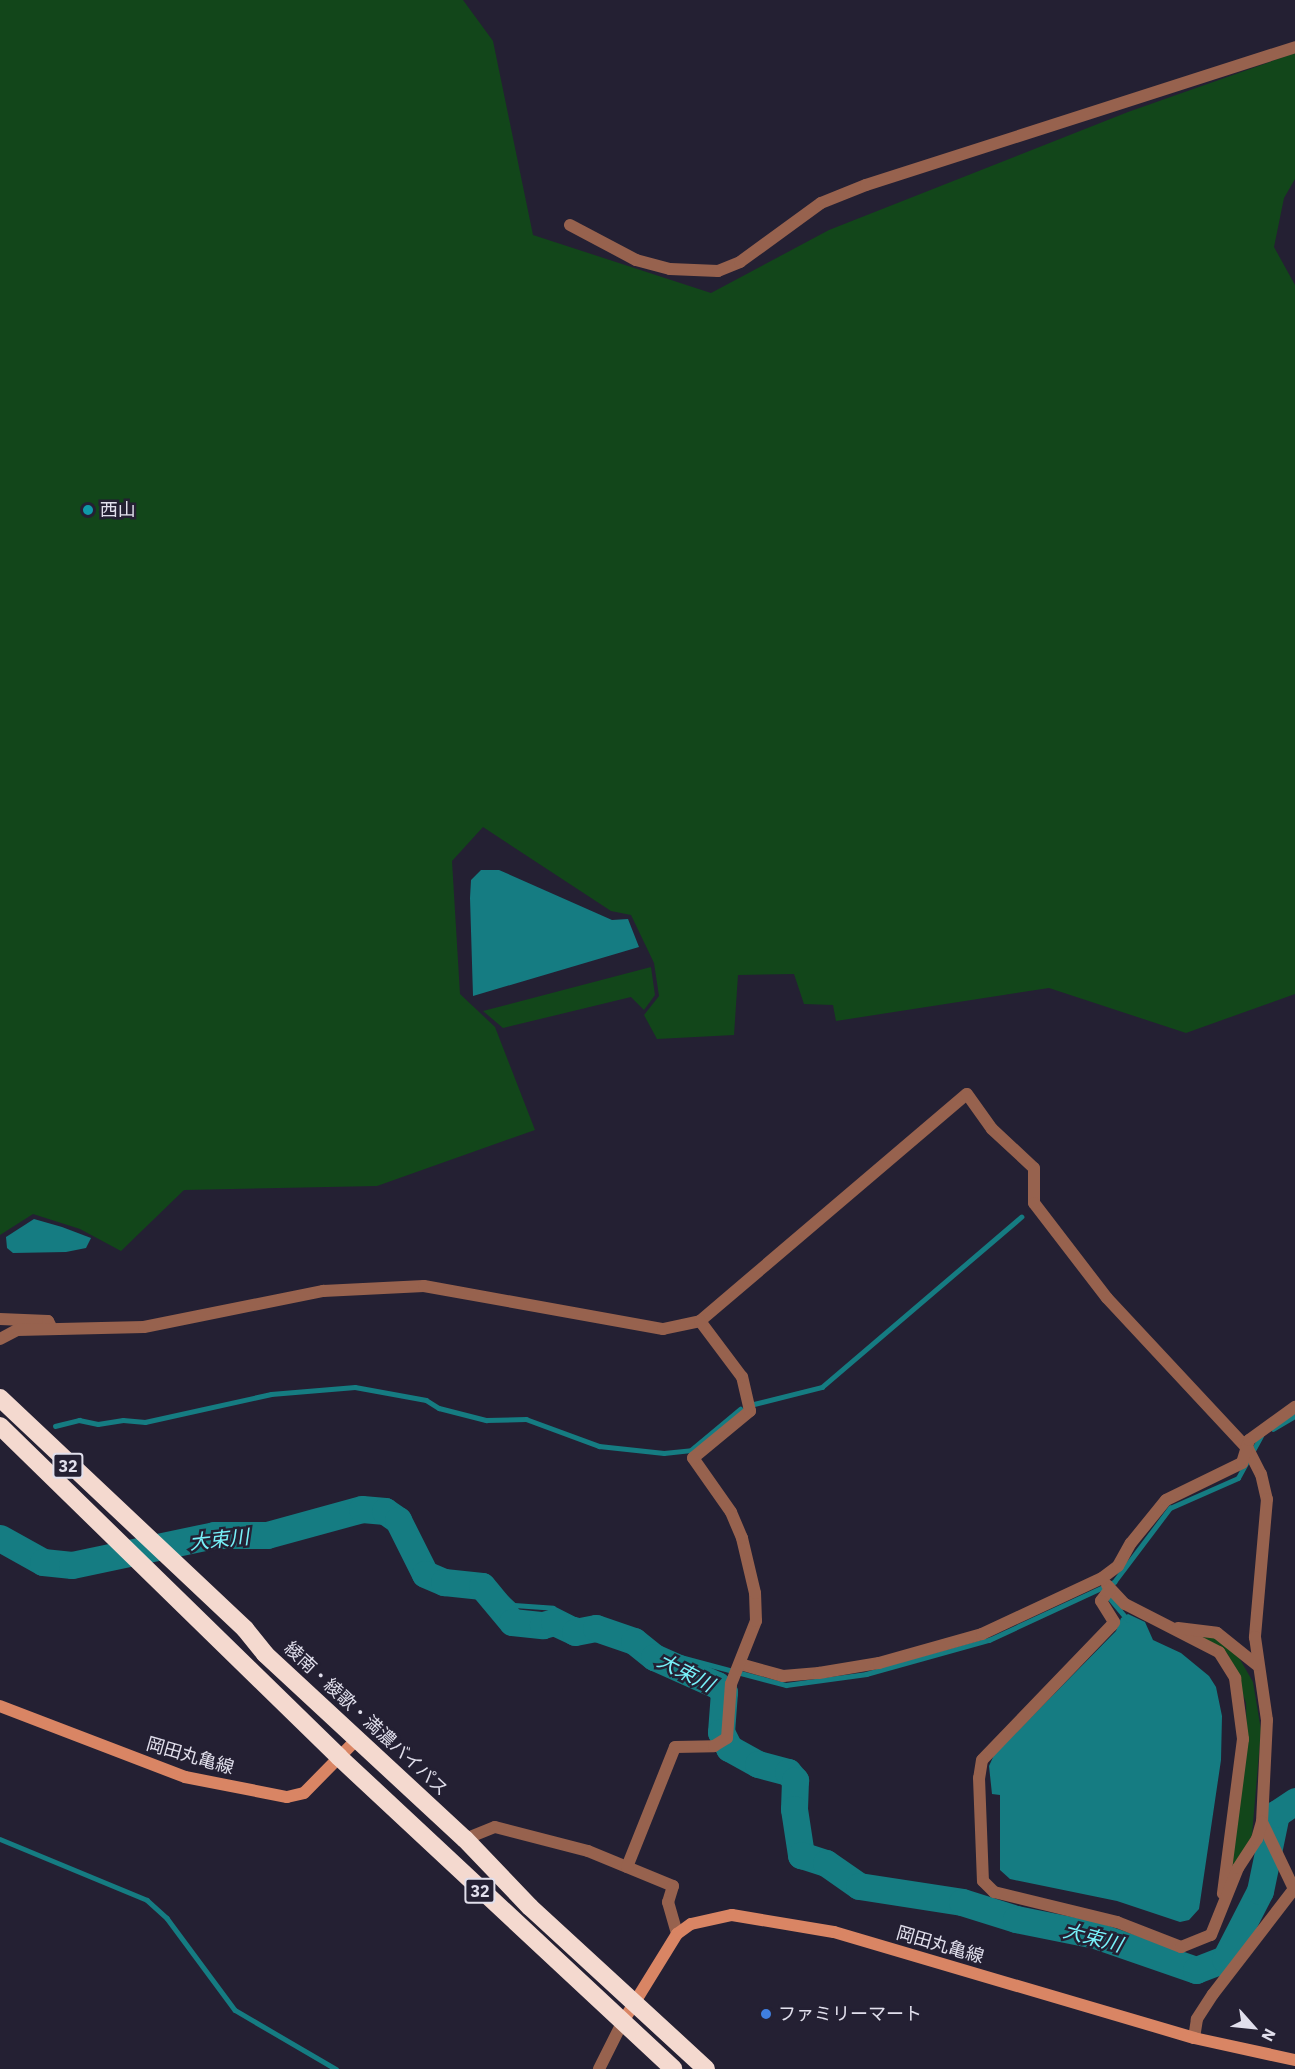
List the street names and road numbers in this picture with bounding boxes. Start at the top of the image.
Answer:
road number: 32 [52,1453,84,1479]
street label: 綾南・綾歌・満濃バイパス [280,1637,452,1801]
street label: 岡田丸亀線 [144,1733,236,1779]
road number: 32 [464,1878,496,1904]
street label: 岡田丸亀線 [894,1922,986,1968]

